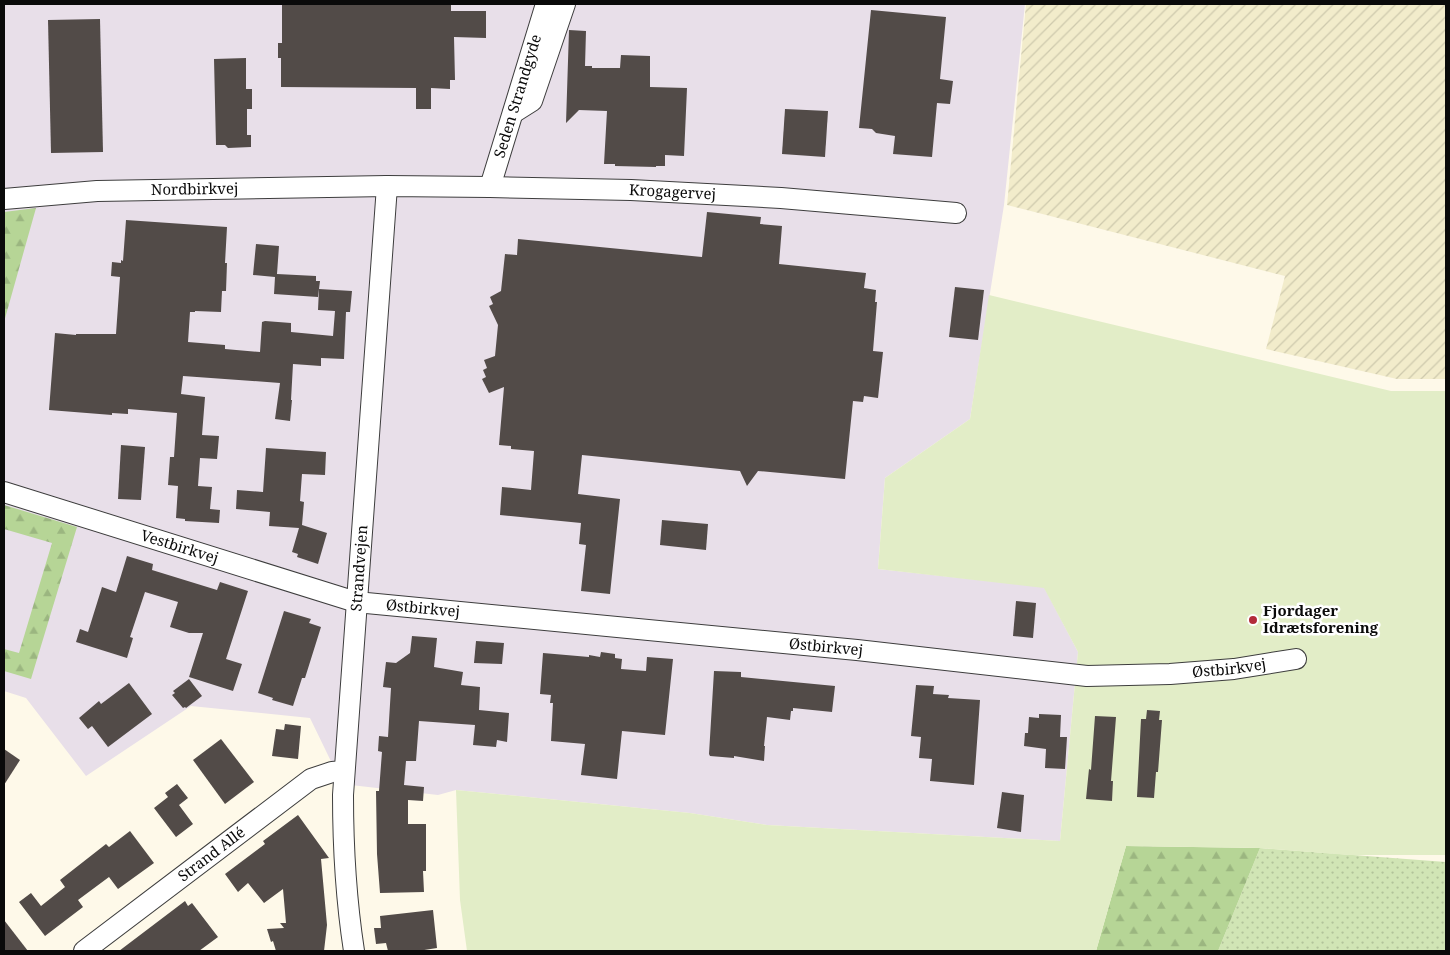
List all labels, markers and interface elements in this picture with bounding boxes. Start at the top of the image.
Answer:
street label: Seden Strandgyde [488,32,545,160]
street label: Nordbirkvej [151,178,239,199]
street label: Krogagervej [628,179,717,204]
street label: Vestbirkvej [139,524,221,567]
street label: Strandvejen [345,524,372,612]
street label: Østbirkvej [385,594,461,621]
place label: Fjordager Idrætsforening [1263,600,1379,637]
marker: Fjordager Idrætsforening [1247,614,1259,626]
street label: Østbirkvej [788,633,864,660]
street label: Østbirkvej [1191,653,1267,681]
street label: Strand Allé [173,822,249,886]

